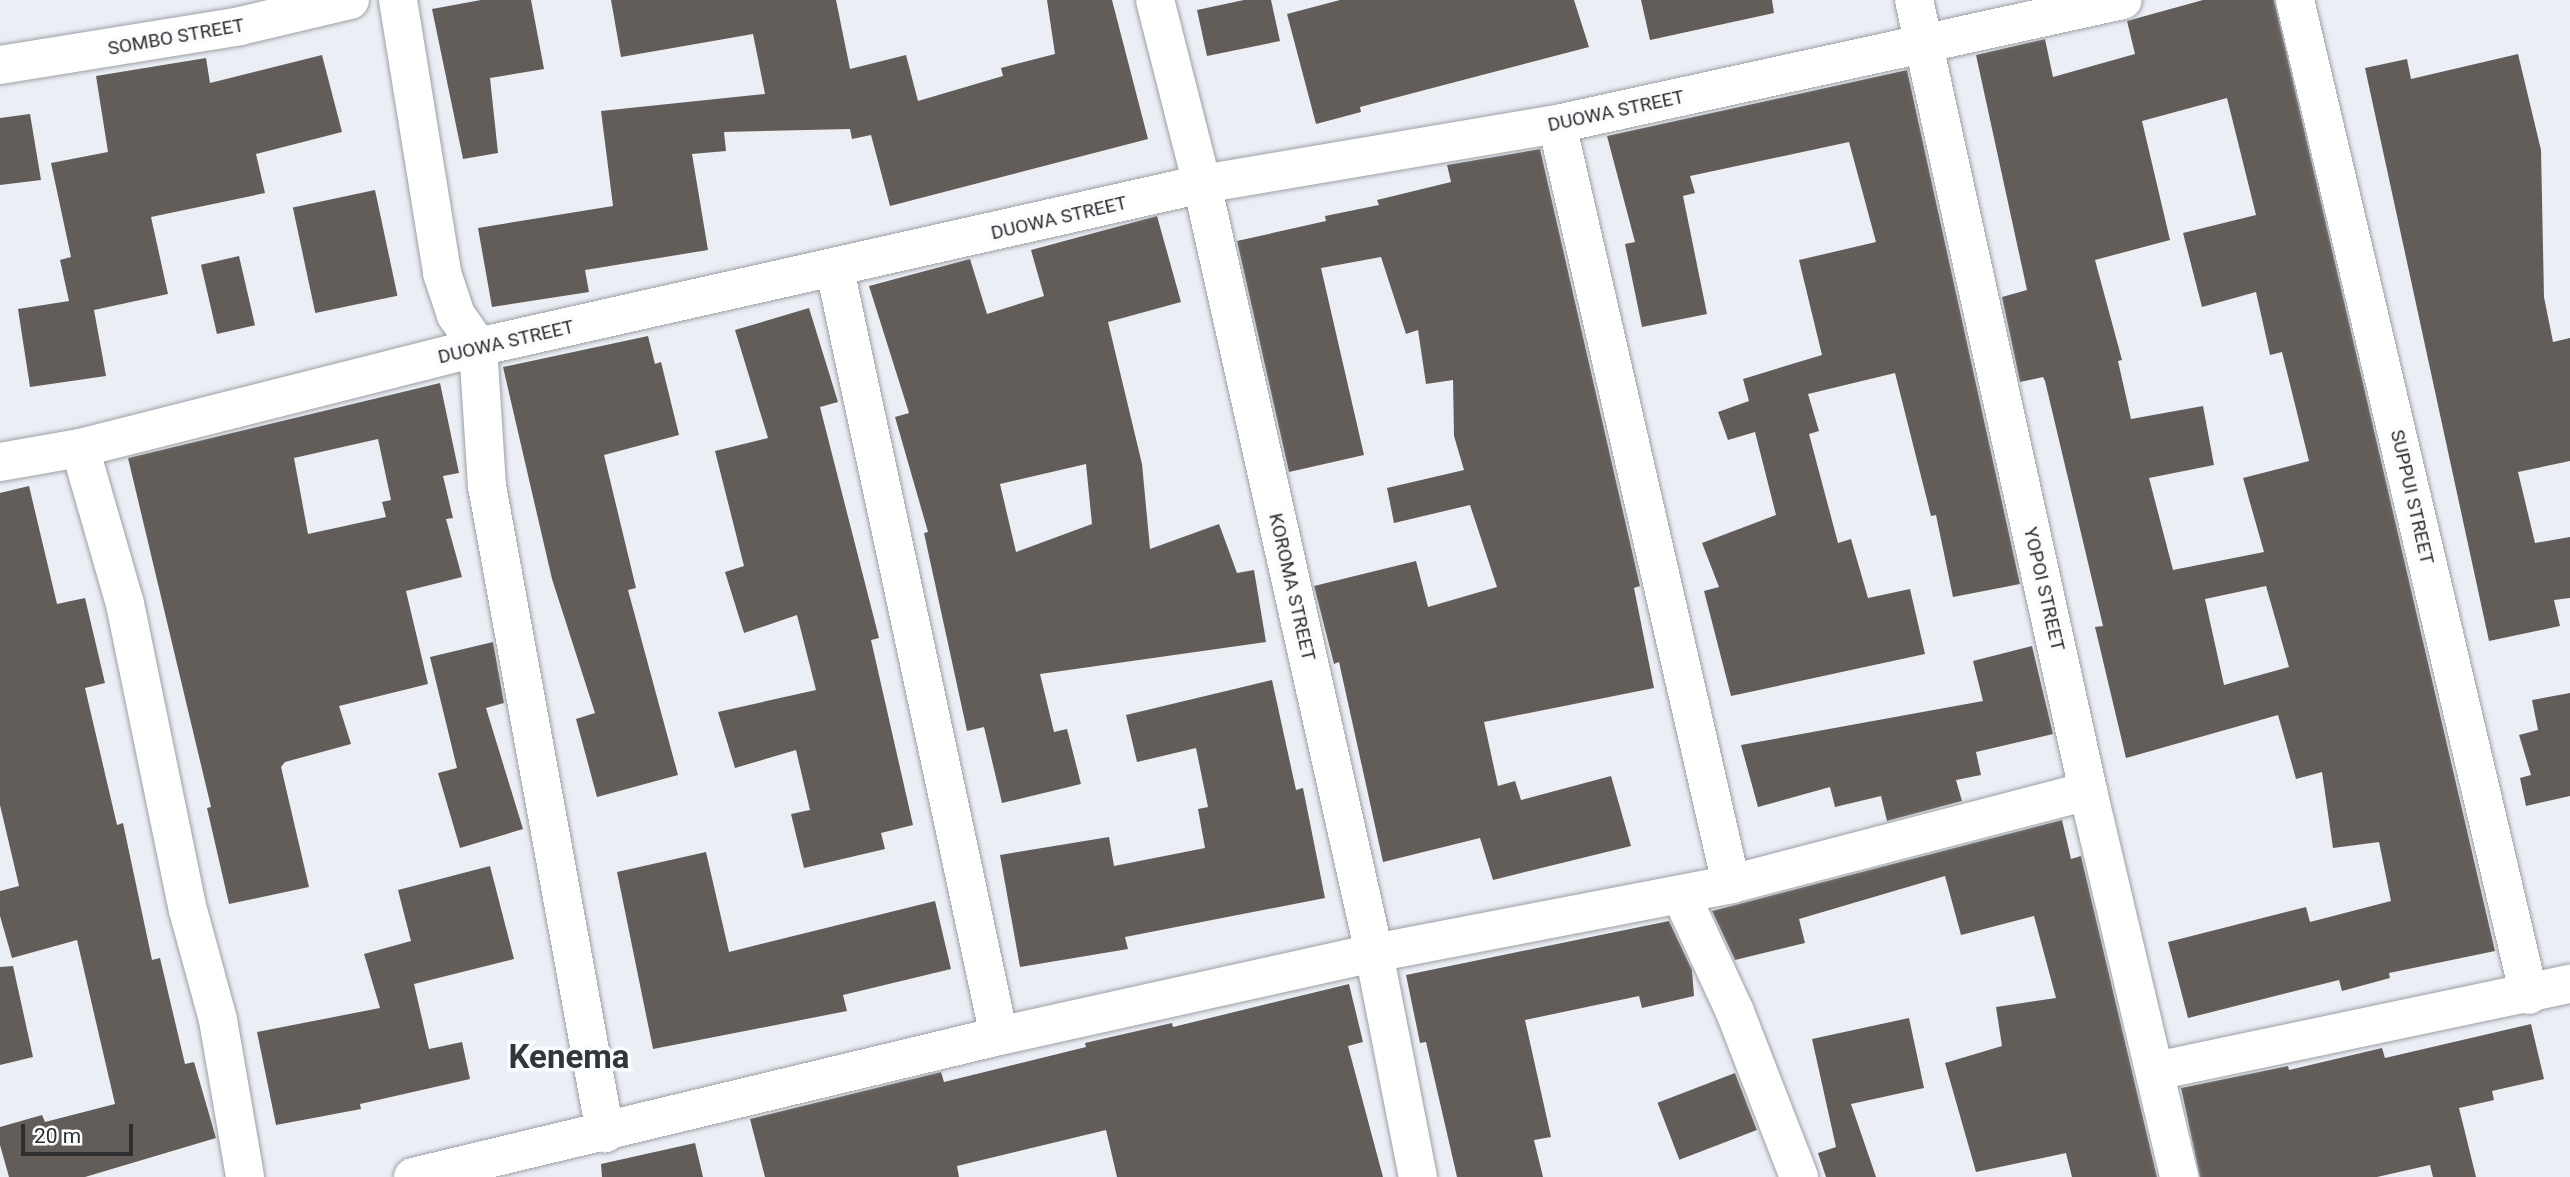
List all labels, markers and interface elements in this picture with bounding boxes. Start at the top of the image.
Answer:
street label: SOMBO STREET [106,14,246,60]
street label: DUOWA STREET [1546,85,1686,137]
street label: DUOWA STREET [989,191,1129,245]
street label: DUOWA STREET [436,315,576,369]
street label: SUPPUI STREET [2385,428,2439,566]
street label: KOROMA STREET [1264,511,1320,663]
street label: YOPOI STREET [2019,525,2069,653]
district label: Kenema [509,1037,629,1077]
scale bar [24,1110,136,1154]
text: 20 m [34,1124,81,1148]

